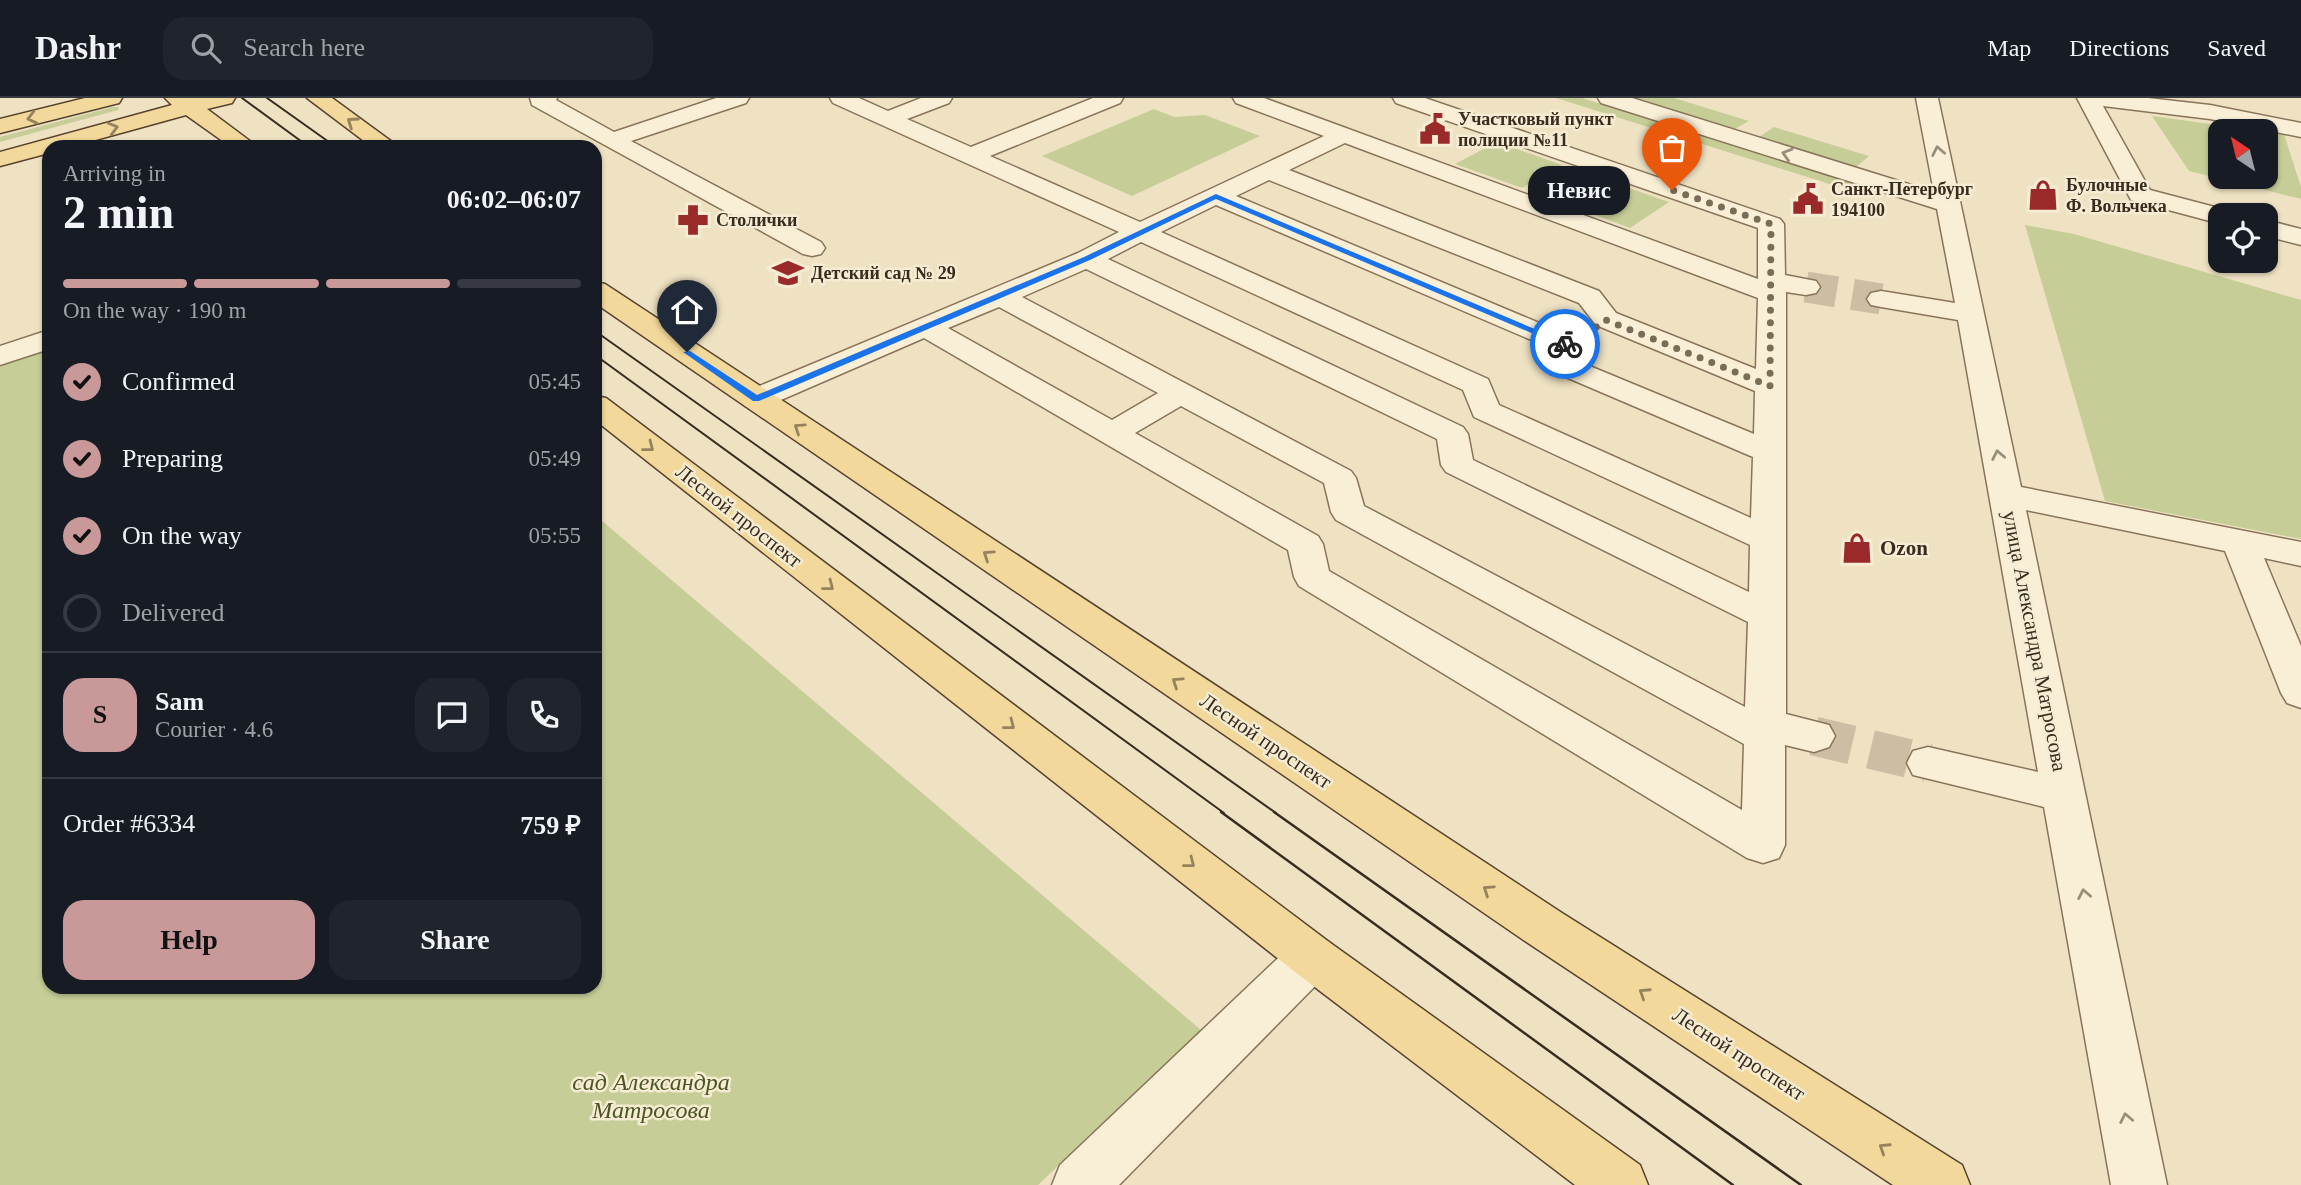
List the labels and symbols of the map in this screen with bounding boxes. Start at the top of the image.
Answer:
place label: Участковый пункт полиции №11 [1458,109,1614,150]
one-way arrow [26,110,38,124]
public building icon: Участковый пункт полиции №11 [1418,112,1452,146]
one-way arrow [347,118,360,131]
pin [1642,118,1702,190]
north arrow [2208,119,2278,189]
one-way arrow [107,122,119,137]
one-way arrow [1931,145,1946,157]
one-way arrow [1781,147,1793,162]
callout: Невис [1528,166,1630,214]
place label: Булочные Ф. Вольчека [2066,175,2167,216]
shop icon: Булочные Ф. Вольчека [2026,178,2060,212]
place label: Санкт-Петербург 194100 [1831,179,1973,220]
public building icon: Санкт-Петербург 194100 [1791,182,1825,216]
pharmacy icon: Столички [676,203,710,237]
place label: Столички [716,210,798,230]
school or university icon: Детский сад № 29 [771,256,805,290]
place label: Детский сад № 29 [811,263,956,283]
pin [657,280,717,352]
courier [1530,309,1600,379]
one-way arrow [794,424,807,436]
one-way arrow [641,439,654,451]
one-way arrow [1992,449,2007,461]
street label: Лесной проспект [671,459,807,573]
street label: улица Александра Матросова [1998,509,2072,774]
shop icon: Ozon [1840,531,1874,565]
place label: Ozon [1880,536,1928,560]
one-way arrow [983,551,996,563]
one-way arrow [822,577,834,590]
one-way arrow [1172,677,1185,690]
street label: Лесной проспект [1196,688,1336,794]
one-way arrow [1002,716,1014,729]
one-way arrow [1182,855,1195,868]
one-way arrow [1483,886,1496,898]
one-way arrow [2077,888,2092,900]
one-way arrow [1639,988,1652,1001]
street label: Лесной проспект [1668,1002,1810,1106]
park label: cад Александра Матросова [572,1069,730,1123]
one-way arrow [2119,1112,2134,1124]
one-way arrow [1879,1144,1892,1156]

